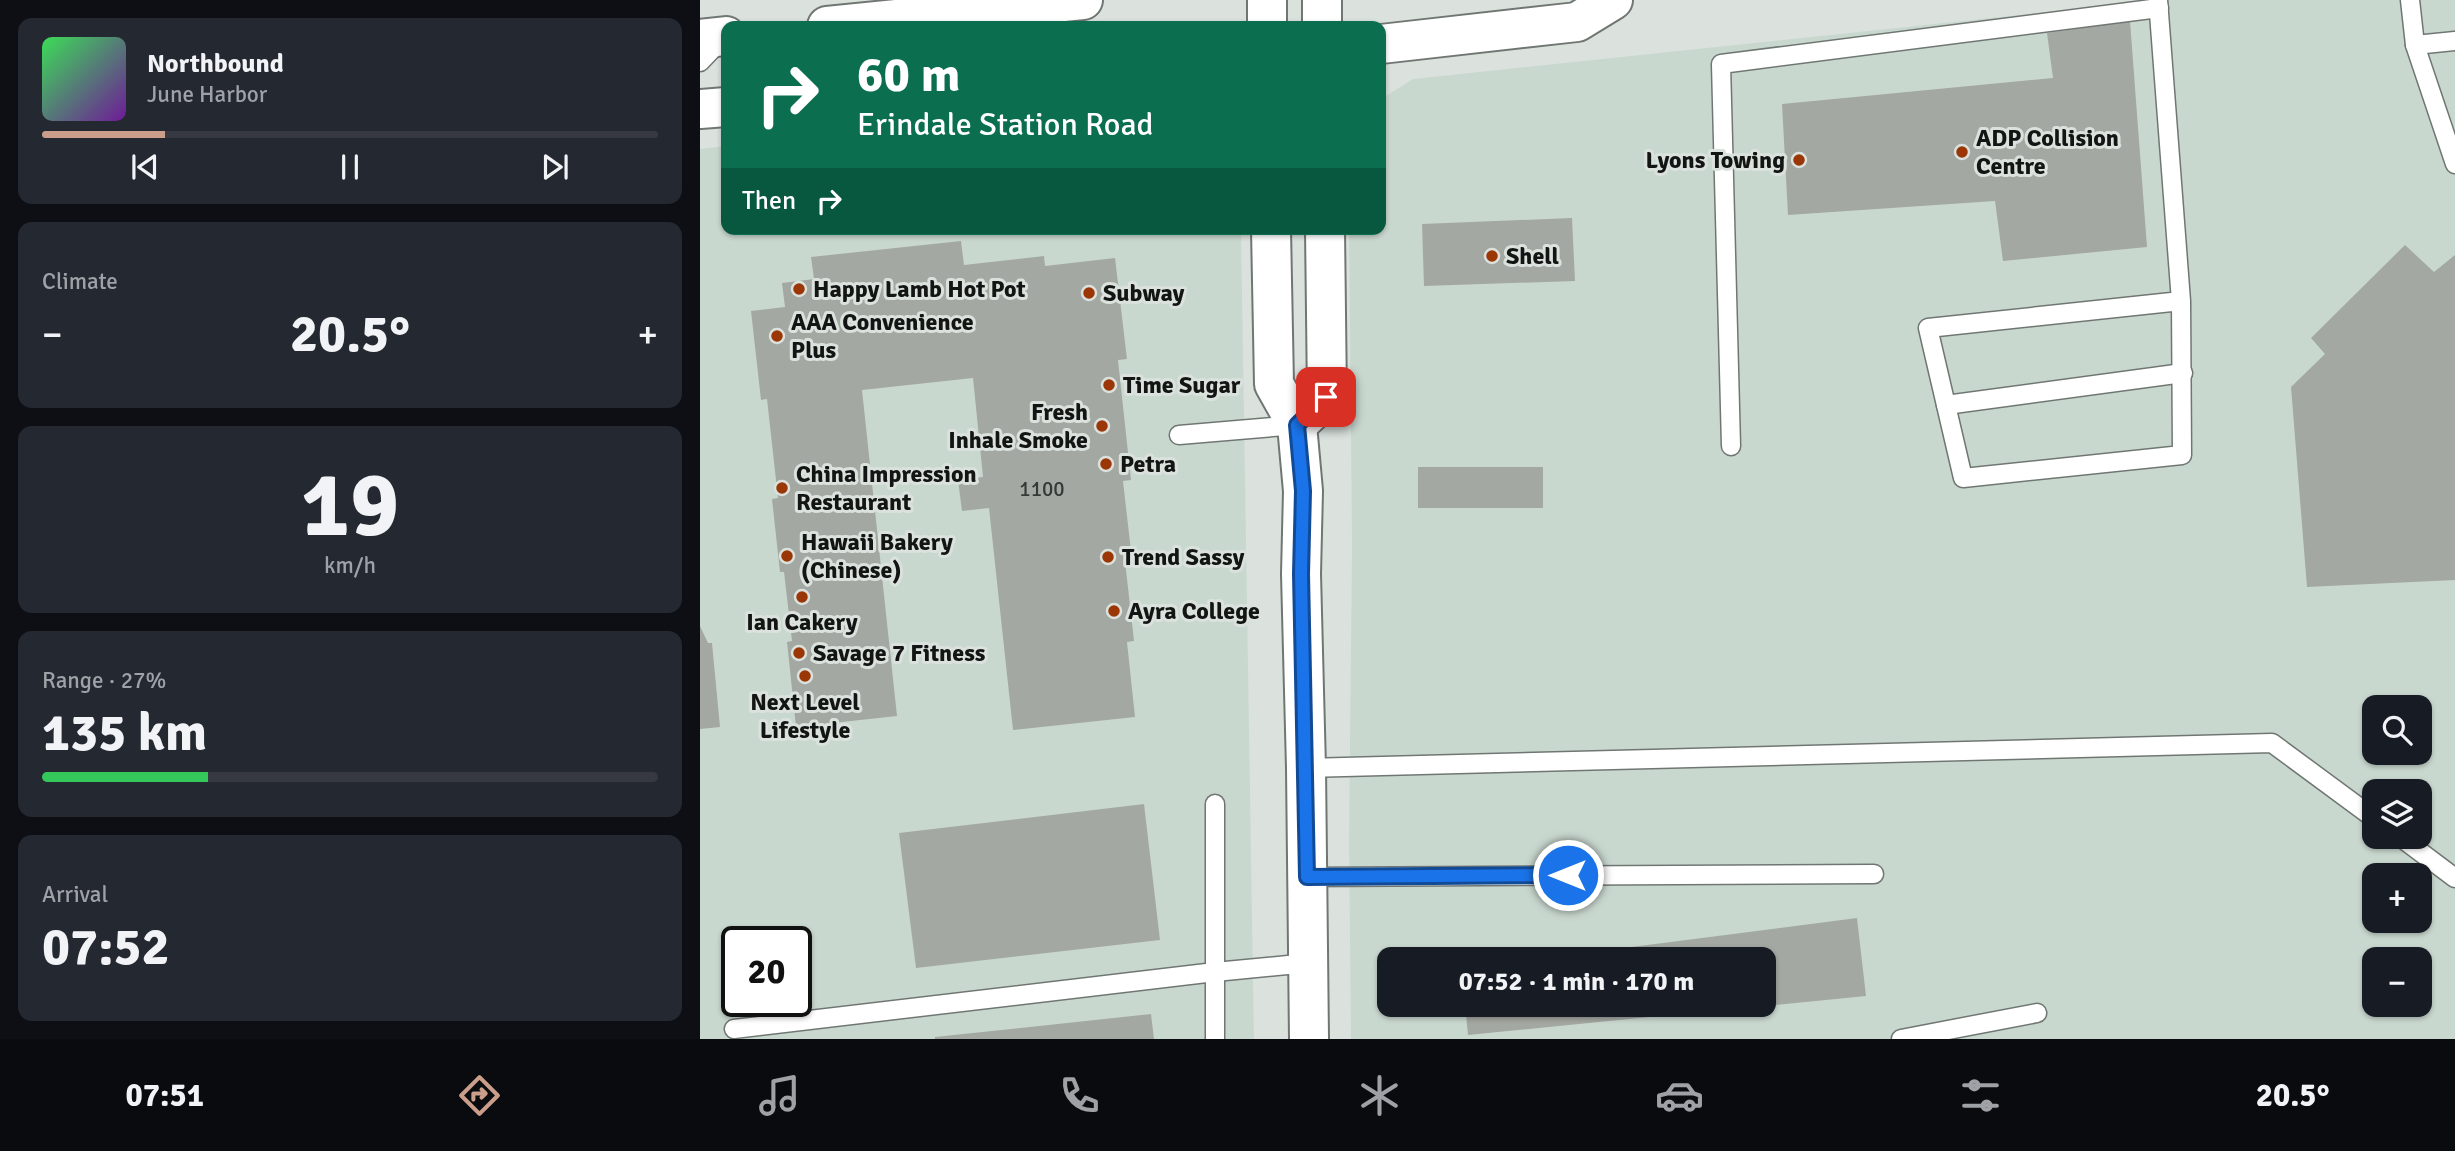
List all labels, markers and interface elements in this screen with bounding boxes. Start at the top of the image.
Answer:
text: 60 m [857,45,960,105]
text: Northbound [147,48,284,80]
icon: right [742,49,833,140]
text: June Harbor [147,80,267,109]
text: Erindale Station Road [857,105,1153,144]
place label: ADP Collision Centre [1976,123,2119,181]
marker: ADP Collision Centre [1954,144,1970,160]
place label: Lyons Towing [1645,145,1785,175]
icon: previous [126,148,164,186]
icon: pause [331,148,369,186]
icon: next [536,148,574,186]
marker: Lyons Towing [1791,152,1807,168]
icon: right [810,182,848,220]
text: Then [742,185,796,217]
place label: Shell [1506,241,1560,271]
marker: Shell [1484,248,1500,264]
text: Climate [42,267,118,296]
place label: Happy Lamb Hot Pot [813,274,1026,304]
place label: Subway [1103,278,1184,308]
marker: Happy Lamb Hot Pot [791,281,807,297]
marker: Subway [1081,285,1097,301]
text: 20.5° [290,302,410,366]
place label: AAA Convenience Plus [791,307,974,365]
text: − [42,311,63,358]
text: + [637,311,658,358]
marker: AAA Convenience Plus [769,328,785,344]
pin [1296,367,1356,427]
place label: Time Sugar [1123,370,1241,400]
marker: Time Sugar [1101,377,1117,393]
icon: arrive [1307,378,1345,416]
place label: Fresh Inhale Smoke [948,397,1088,455]
marker: Fresh Inhale Smoke [1094,418,1110,434]
text: 19 [301,449,399,562]
place label: Petra [1120,449,1176,479]
marker: Petra [1098,456,1114,472]
place label: China Impression Restaurant [796,459,977,517]
house number: 1100 [1019,476,1065,502]
marker: China Impression Restaurant [774,480,790,496]
place label: Hawaii Bakery (Chinese) [801,527,953,585]
place label: Trend Sassy [1122,542,1245,572]
marker: Hawaii Bakery (Chinese) [779,548,795,564]
marker: Trend Sassy [1100,549,1116,565]
text: km/h [324,551,376,580]
marker: Ian Cakery [794,589,810,605]
place label: Ayra College [1128,596,1260,626]
marker: Ayra College [1106,603,1122,619]
place label: Ian Cakery [746,607,858,637]
place label: Savage 7 Fitness [813,638,986,668]
marker: Savage 7 Fitness [791,645,807,661]
text: Range · 27% [42,666,166,695]
marker: Next Level Lifestyle [797,668,813,684]
place label: Next Level Lifestyle [750,687,860,745]
map controls [2362,695,2432,1017]
button: search [2362,695,2432,765]
text: 135 km [42,701,207,765]
button: layers [2362,779,2432,849]
position arrow [1531,838,1605,912]
button: + [2362,863,2432,933]
text: Arrival [42,880,108,909]
text: 07:52 [42,915,170,979]
speed limit sign: 20 [721,926,812,1017]
button: − [2362,947,2432,1017]
text: 07:52 · 1 min · 170 m [1459,966,1694,998]
icon: directions [455,1071,504,1120]
icon: music [755,1071,804,1120]
icon: phone [1055,1071,1104,1120]
icon: climate [1355,1071,1404,1120]
icon: car [1655,1071,1704,1120]
icon: filters [1956,1071,2005,1120]
text: 07:51 [126,1076,204,1115]
text: 20.5° [2256,1076,2329,1115]

